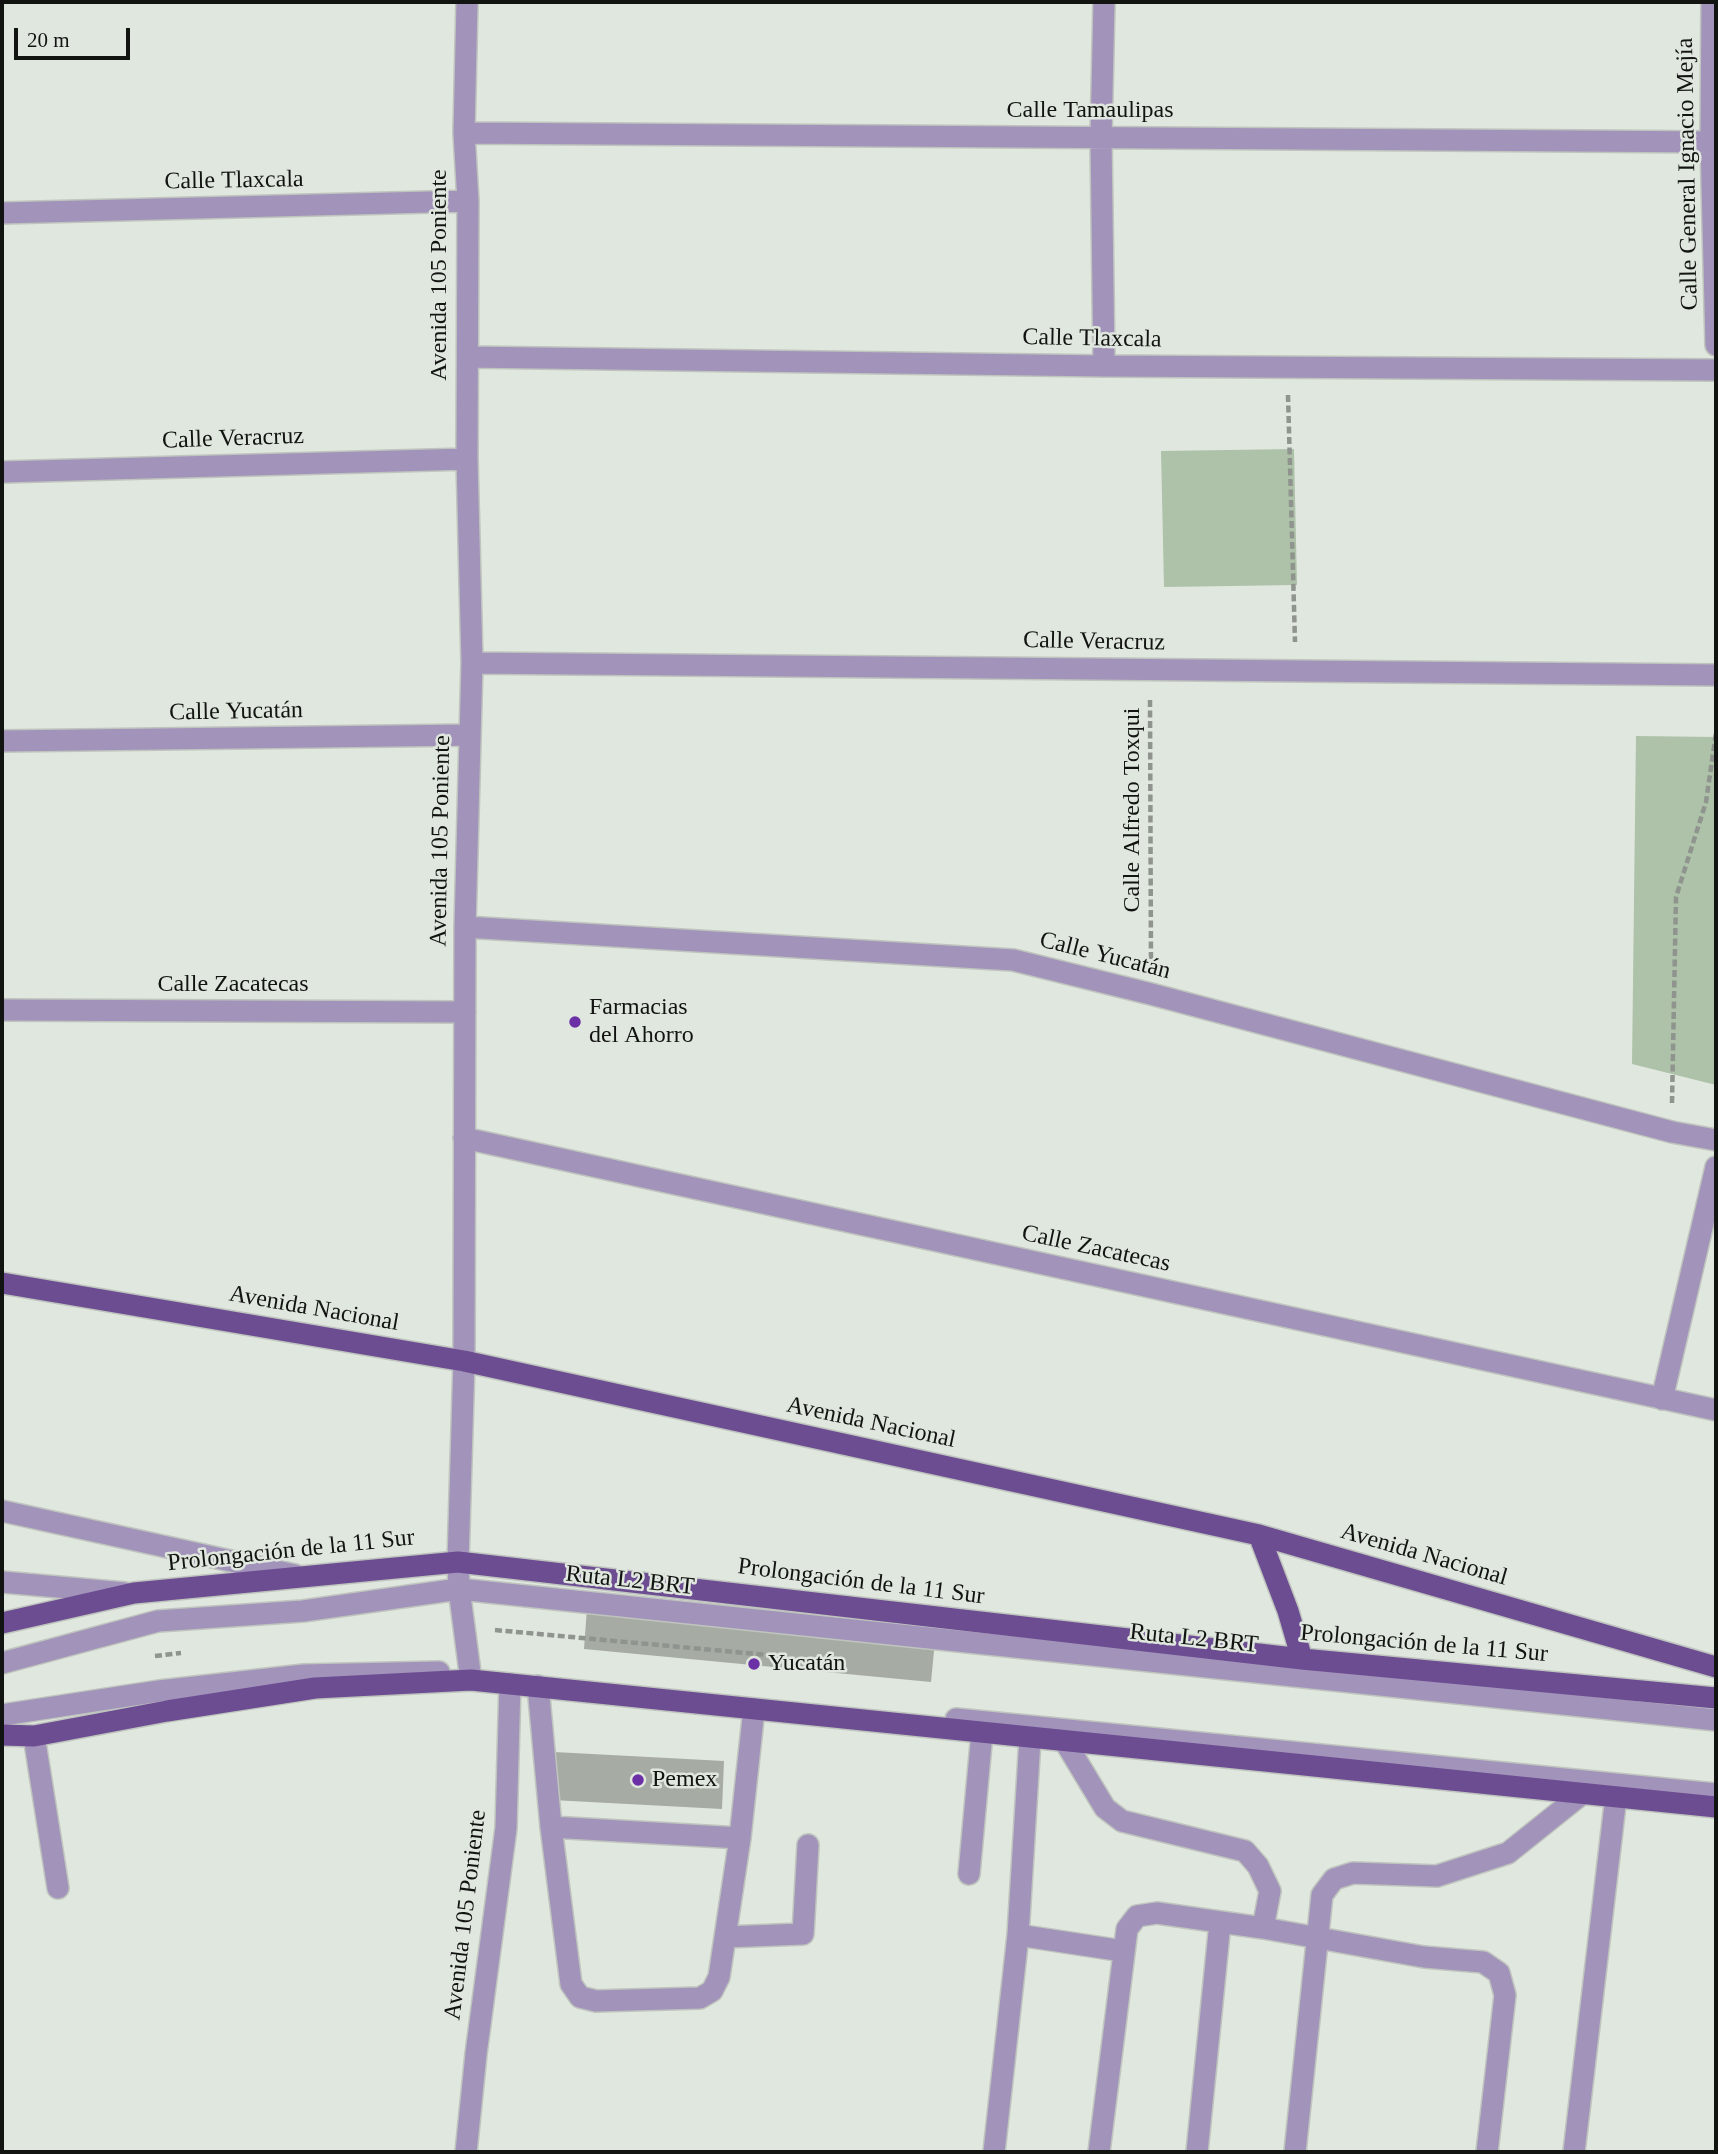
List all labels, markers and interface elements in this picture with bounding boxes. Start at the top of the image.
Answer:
scale bar [18,14,133,58]
text: 20 m [27,28,70,52]
street label: Calle General Ignacio Mejía [1671,37,1705,311]
street label: Calle Tamaulipas [1007,97,1173,125]
street label: Calle Tlaxcala [164,165,304,197]
street label: Avenida 105 Poniente [426,169,454,381]
street label: Calle Tlaxcala [1022,323,1162,355]
street label: Calle Veracruz [162,422,304,456]
street label: Calle Veracruz [1023,626,1165,658]
street label: Calle Yucatán [169,696,303,728]
street label: Calle Alfredo Toxqui [1119,708,1147,912]
street label: Avenida 105 Poniente [425,735,457,947]
street label: Calle Yucatán [1037,926,1173,986]
street label: Calle Zacatecas [157,971,309,999]
place label: Farmacias del Ahorro [589,994,694,1050]
marker: Farmacias del Ahorro [567,1014,583,1030]
street label: Calle Zacatecas [1019,1219,1173,1279]
street label: Avenida Nacional [227,1280,401,1338]
street label: Avenida Nacional [784,1391,958,1455]
street label: Avenida Nacional [1337,1517,1511,1593]
street label: Prolongación de la 11 Sur [166,1524,416,1578]
street label: Prolongación de la 11 Sur [736,1553,986,1611]
street label: Ruta L2 BRT [564,1560,696,1602]
street label: Ruta L2 BRT [1128,1618,1260,1660]
street label: Prolongación de la 11 Sur [1299,1619,1549,1669]
place label: Yucatán [768,1650,845,1678]
marker: Yucatán [746,1656,762,1672]
place label: Pemex [652,1766,717,1794]
marker: Pemex [630,1772,646,1788]
street label: Avenida 105 Poniente [439,1808,493,2022]

